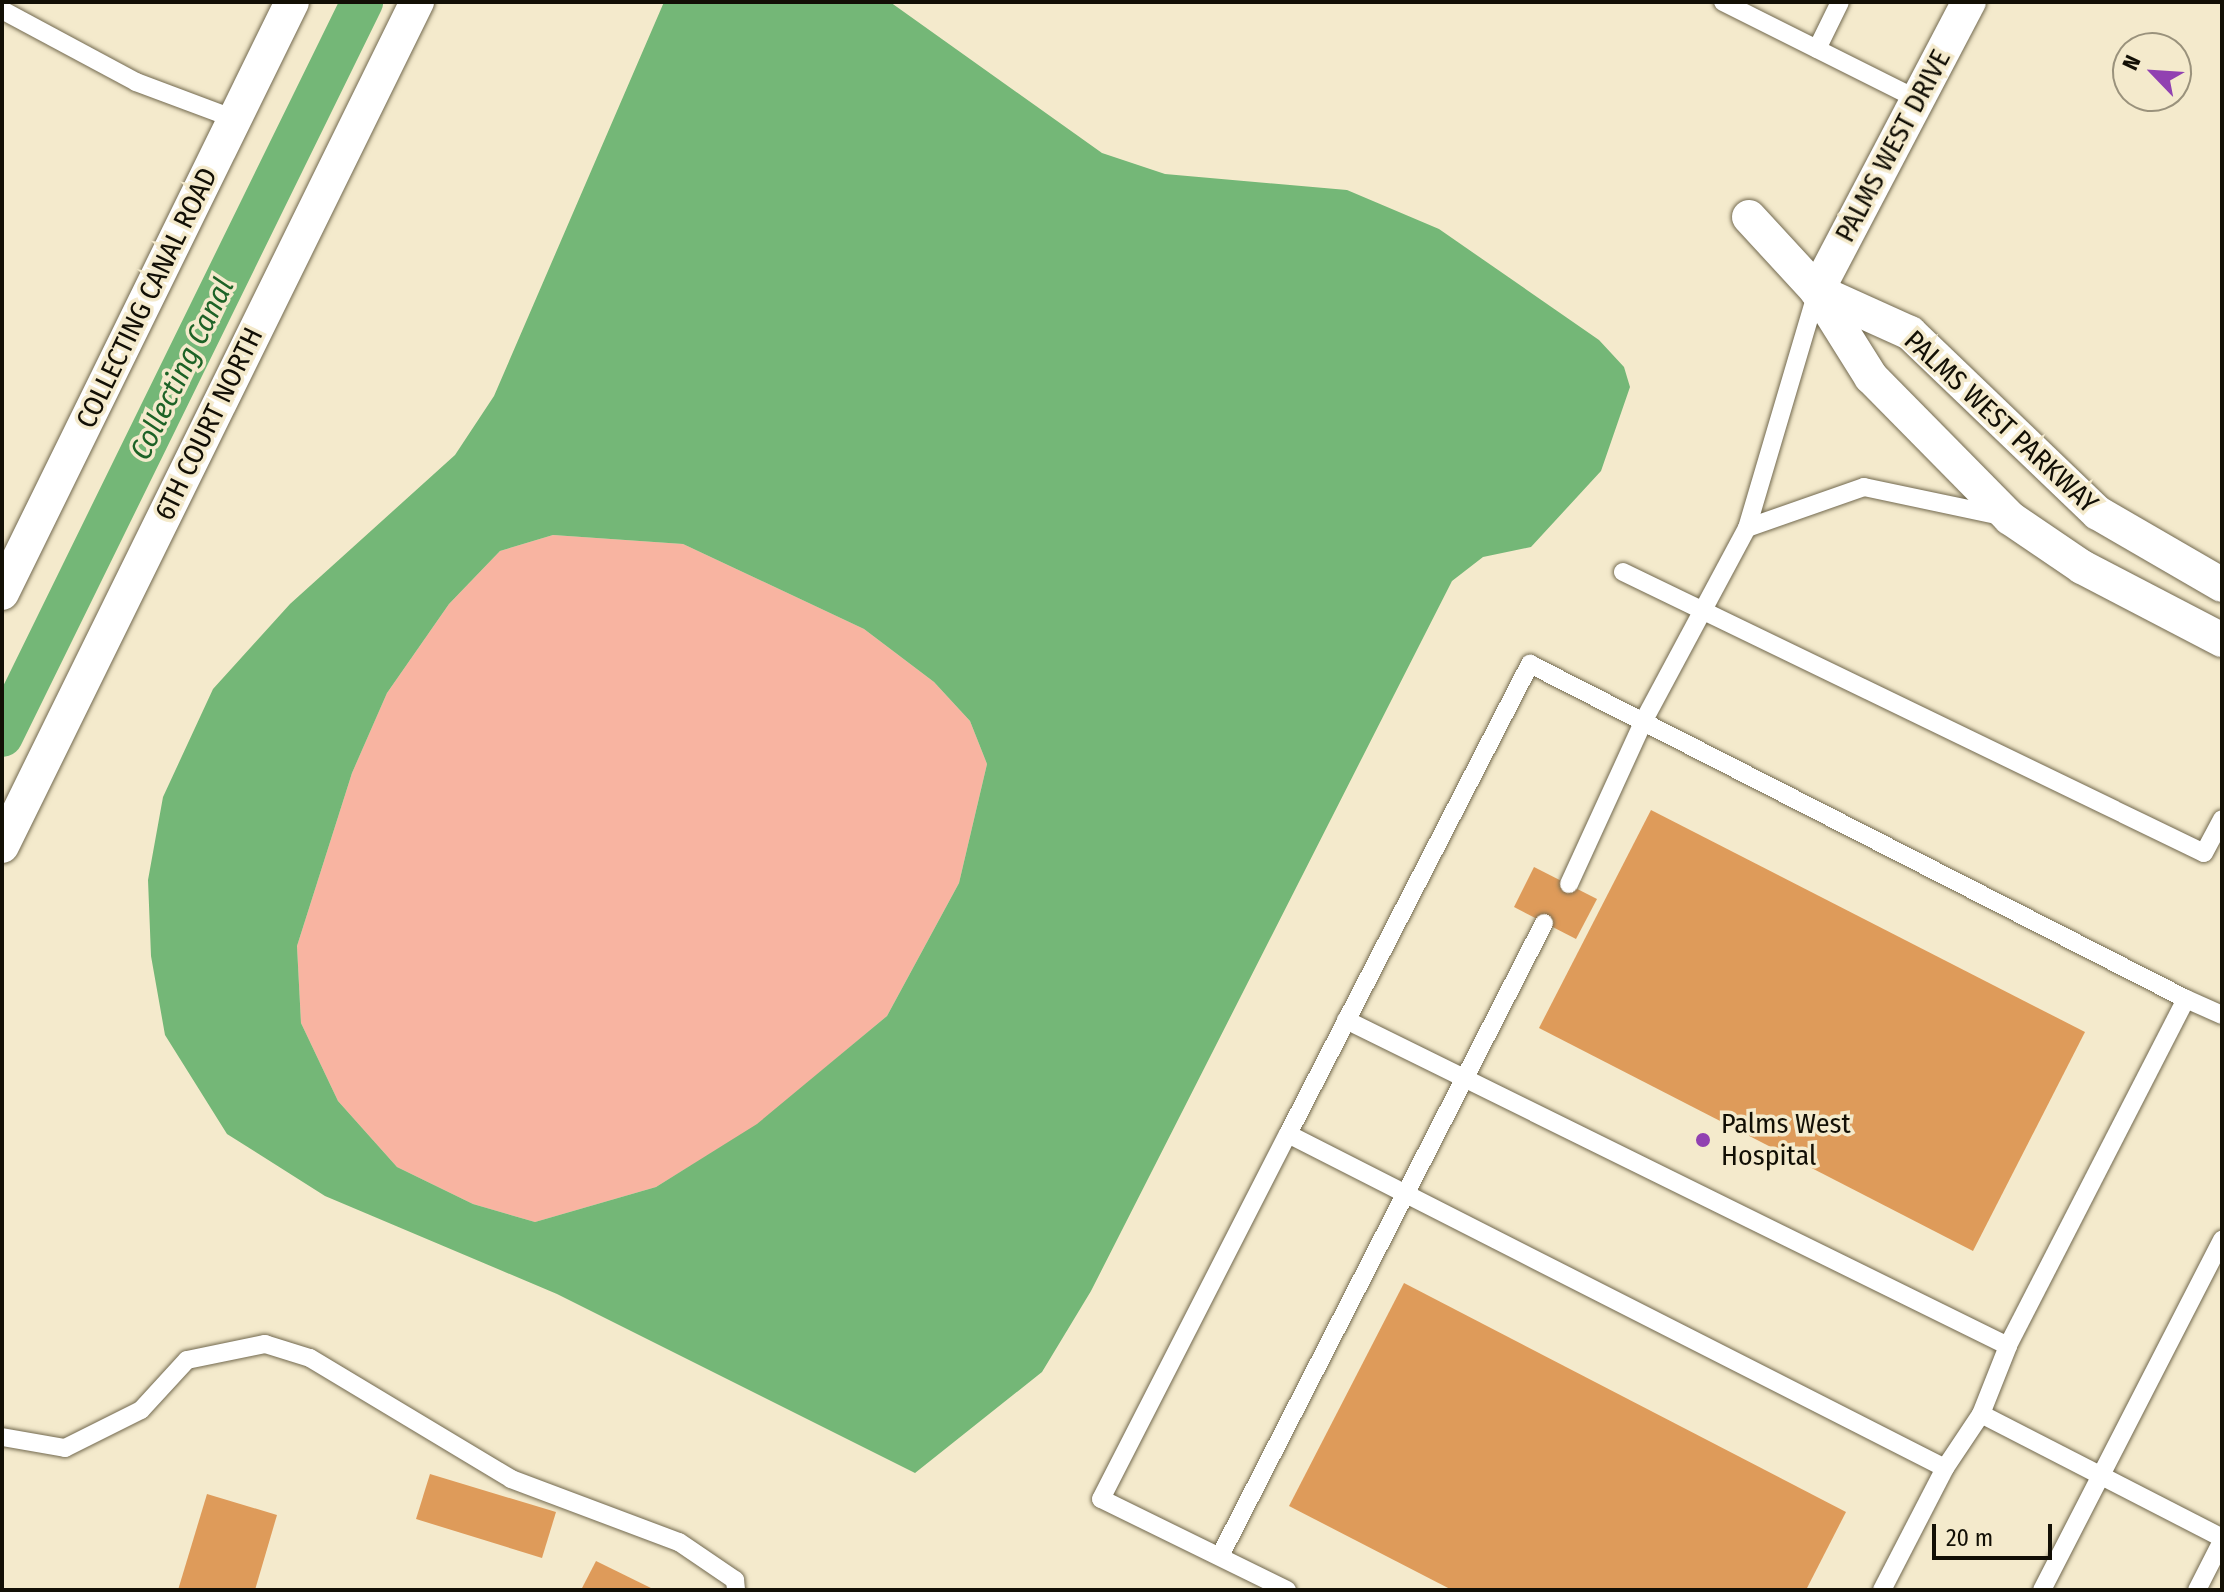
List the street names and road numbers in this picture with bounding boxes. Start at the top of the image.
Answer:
street label: PALMS WEST DRIVE [1828,44,1958,248]
street label: COLLECTING CANAL ROAD [69,162,225,434]
street label: 6TH COURT NORTH [148,322,270,526]
street label: PALMS WEST PARKWAY [1897,324,2105,520]

